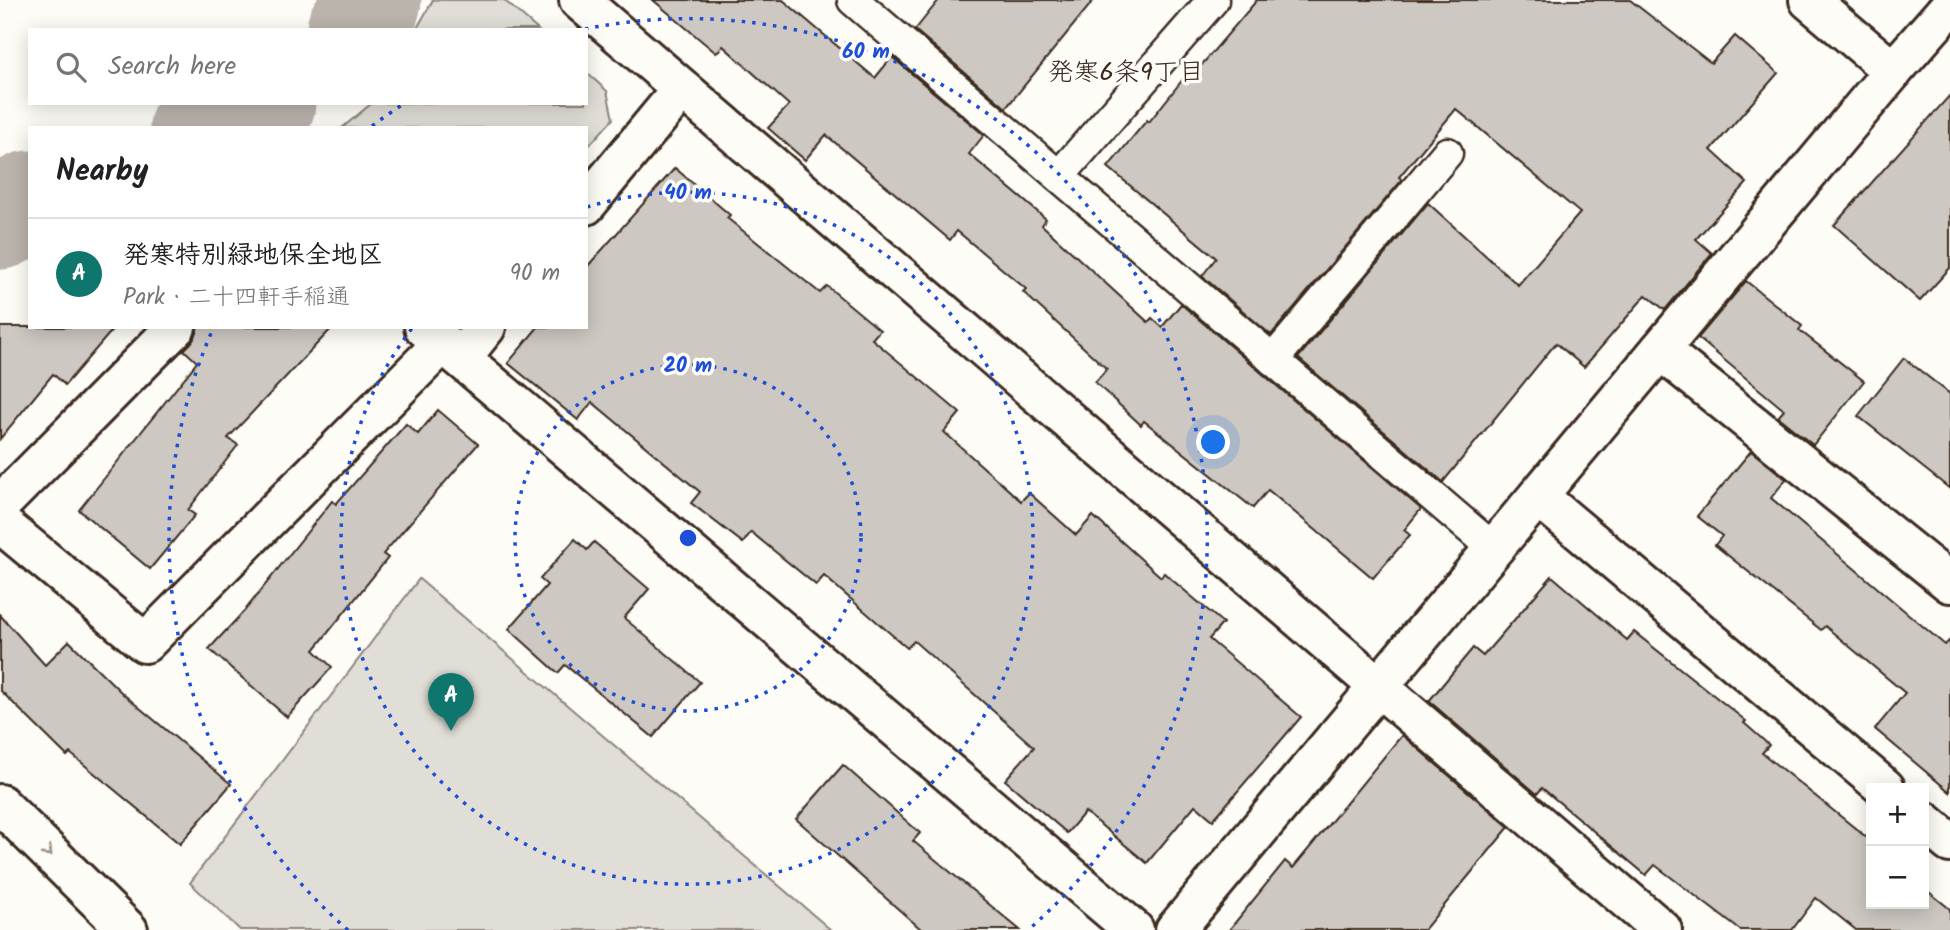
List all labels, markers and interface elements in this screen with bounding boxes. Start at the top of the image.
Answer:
search box [28,28,588,105]
text: 60 m [842,36,890,69]
text: Search here [108,46,236,88]
icon: search [52,48,90,86]
district label: 発寒6条9丁目 [1047,52,1205,94]
text: Nearby [56,148,148,196]
text: 40 m [664,177,712,210]
text: 発寒特別緑地保全地区 [123,235,383,277]
text: A [72,256,86,292]
text: 90 m [510,256,560,292]
text: Park · 二十四軒手稲通 [123,280,350,316]
text: 20 m [664,350,712,383]
your location [1196,425,1230,459]
centre of rings [676,526,700,550]
pin: A [428,673,474,731]
map controls [1866,783,1929,909]
button: + [1866,783,1929,846]
one-way arrow [40,843,53,856]
button: − [1866,846,1929,909]

